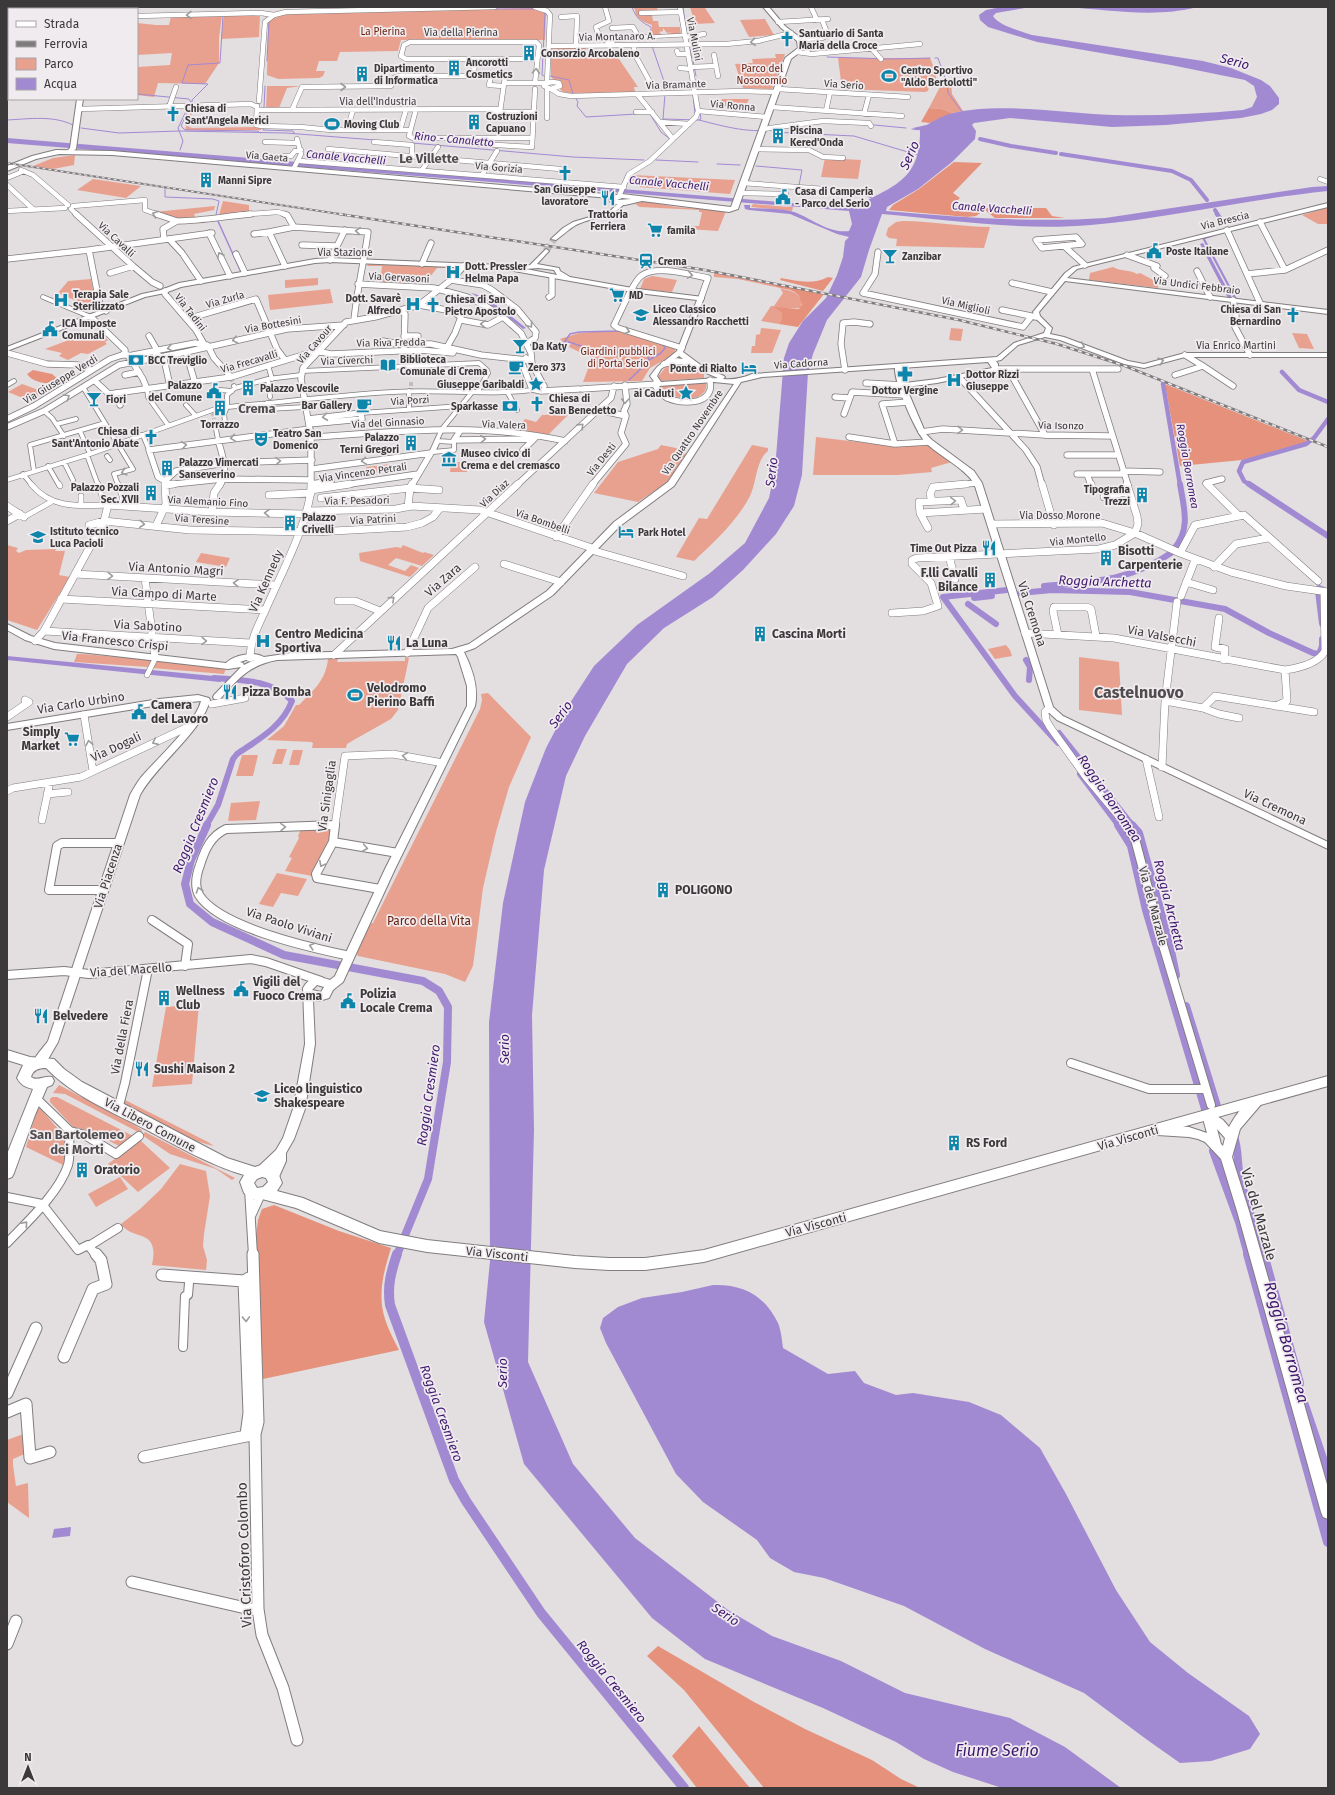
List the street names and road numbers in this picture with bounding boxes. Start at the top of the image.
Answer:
street label: Via Mulini [684,16,704,62]
street label: Via della Pierina [424,27,498,39]
street label: Via Montanaro A. [579,30,655,44]
street label: Via Bramante [646,78,706,92]
street label: Via Serio [824,78,864,92]
street label: Via dell'Industria [340,96,416,108]
street label: Via Ronna [710,98,756,114]
street label: Via Gaeta [245,149,289,165]
street label: Via Gorizia [475,160,523,176]
street label: Via Brescia [1200,209,1251,233]
street label: Via Cavalli [95,220,137,260]
street label: Via Stazione [317,247,373,259]
street label: Via Gervasoni [368,270,430,286]
street label: Via Undici Febbraio [1153,275,1241,297]
street label: Via Zurla [205,289,246,311]
street label: Via Tadini [172,292,209,334]
street label: Via Miglioli [940,295,991,317]
street label: Via Bottesini [244,314,302,336]
street label: Via Cavour [295,323,335,367]
street label: Via Riva Fredda [356,336,426,350]
street label: Via Enrico Martini [1196,340,1276,352]
street label: Via Frecavalli [219,348,279,376]
street label: Via Giuseppe Verdi [21,353,100,407]
street label: Via Civerchi [321,354,374,368]
street label: Via Cadorna [774,356,829,372]
street label: Via Quattro Novembre [660,388,726,478]
street label: Via Porzi [390,394,430,408]
street label: Via del Ginnasio [351,415,425,431]
street label: Via Valera [482,418,526,432]
street label: Via Isonzo [1038,420,1084,432]
street label: Via Desti [585,440,619,479]
street label: Via Vincenzo Petrali [318,461,408,485]
street label: Via Diaz [478,477,512,510]
street label: Via Alemanio Fino [167,494,249,510]
street label: Via F. Pesadori [324,494,390,508]
street label: Via Bombelli [514,507,572,537]
street label: Via Dosso Morone [1020,510,1100,522]
street label: Via Teresine [174,512,229,528]
street label: Via Patrini [350,513,397,527]
street label: Via Montello [1049,531,1107,549]
street label: Via Kennedy [246,548,286,614]
street label: Via Antonio Magri [128,560,224,578]
street label: Via Zara [422,561,464,599]
street label: Via Cremona [1015,580,1049,648]
street label: Via Campo di Marte [111,584,217,604]
street label: Via Sabotino [113,617,183,635]
street label: Via Valsecchi [1126,622,1198,650]
street label: Via Francesco Crispi [61,628,169,654]
street label: Via Carlo Urbino [36,689,126,717]
street label: Via Dogali [89,729,143,765]
street label: Via Sinigaglia [315,759,339,833]
street label: Via Cremona [1241,786,1309,828]
street label: Via Piacenza [91,842,125,910]
street label: Via del Marzale [1136,865,1170,947]
street label: Via Paolo Viviani [244,905,334,945]
street label: Via del Macello [90,960,172,980]
street label: Via della Fiera [108,998,136,1076]
street label: Via Libero Comune [102,1095,198,1155]
street label: Via Visconti [1096,1123,1160,1153]
street label: Via del Marzale [1237,1166,1280,1262]
street label: Via Visconti [784,1210,848,1240]
street label: Via Visconti [465,1244,529,1264]
street label: Via Cristoforo Colombo [233,1482,256,1628]

